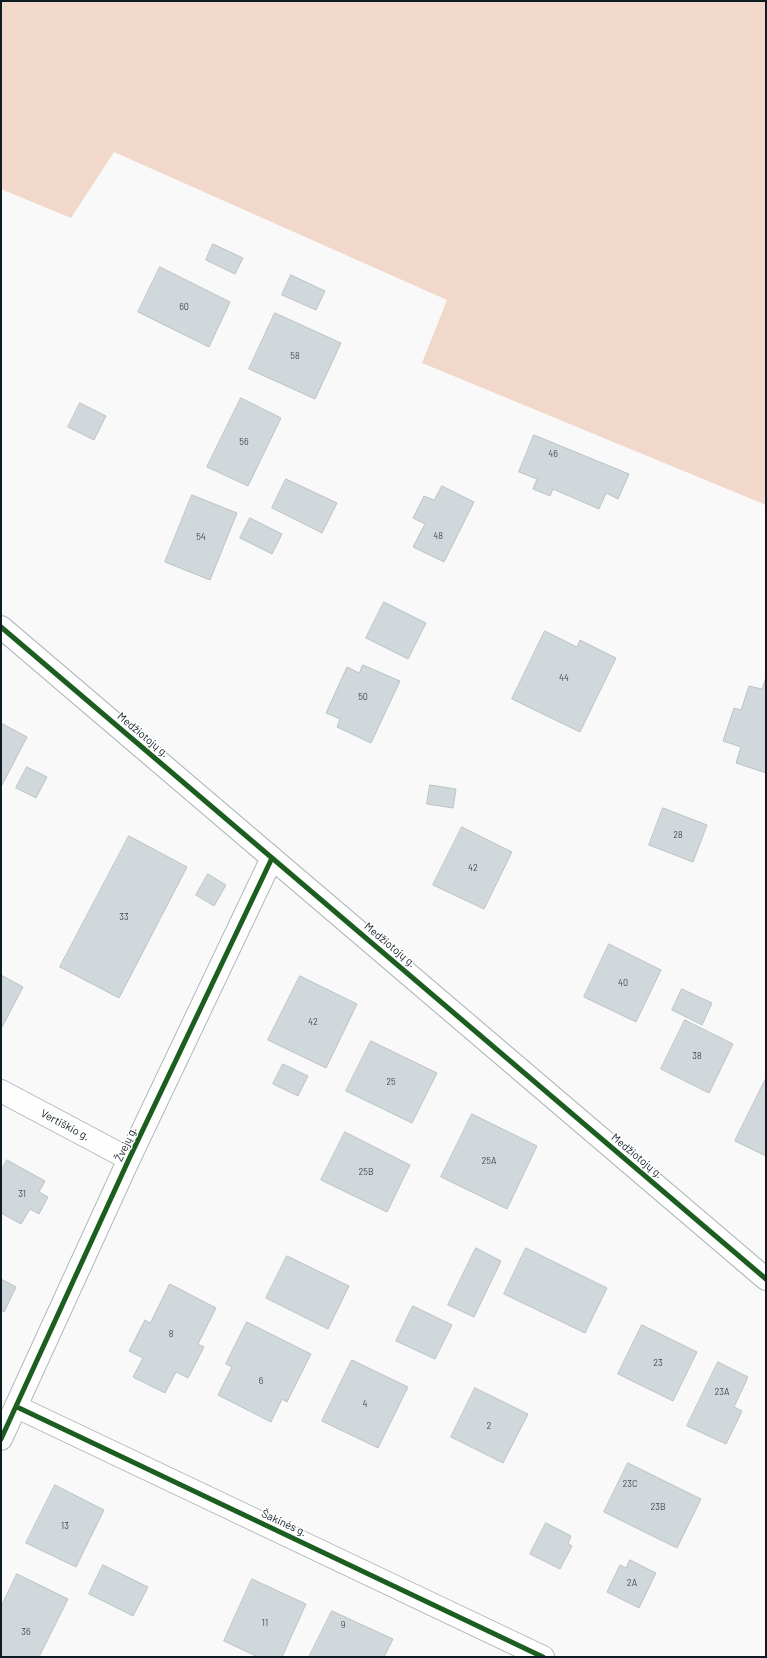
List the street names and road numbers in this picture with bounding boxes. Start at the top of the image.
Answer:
street label: Medžiotojų g. [115,710,171,760]
street label: Medžiotojų g. [362,920,418,970]
street label: Vertiškio g. [38,1107,92,1143]
street label: Žvejų g. [112,1125,140,1163]
street label: Medžiotojų g. [609,1131,665,1181]
street label: Šakinės g. [259,1507,309,1539]

